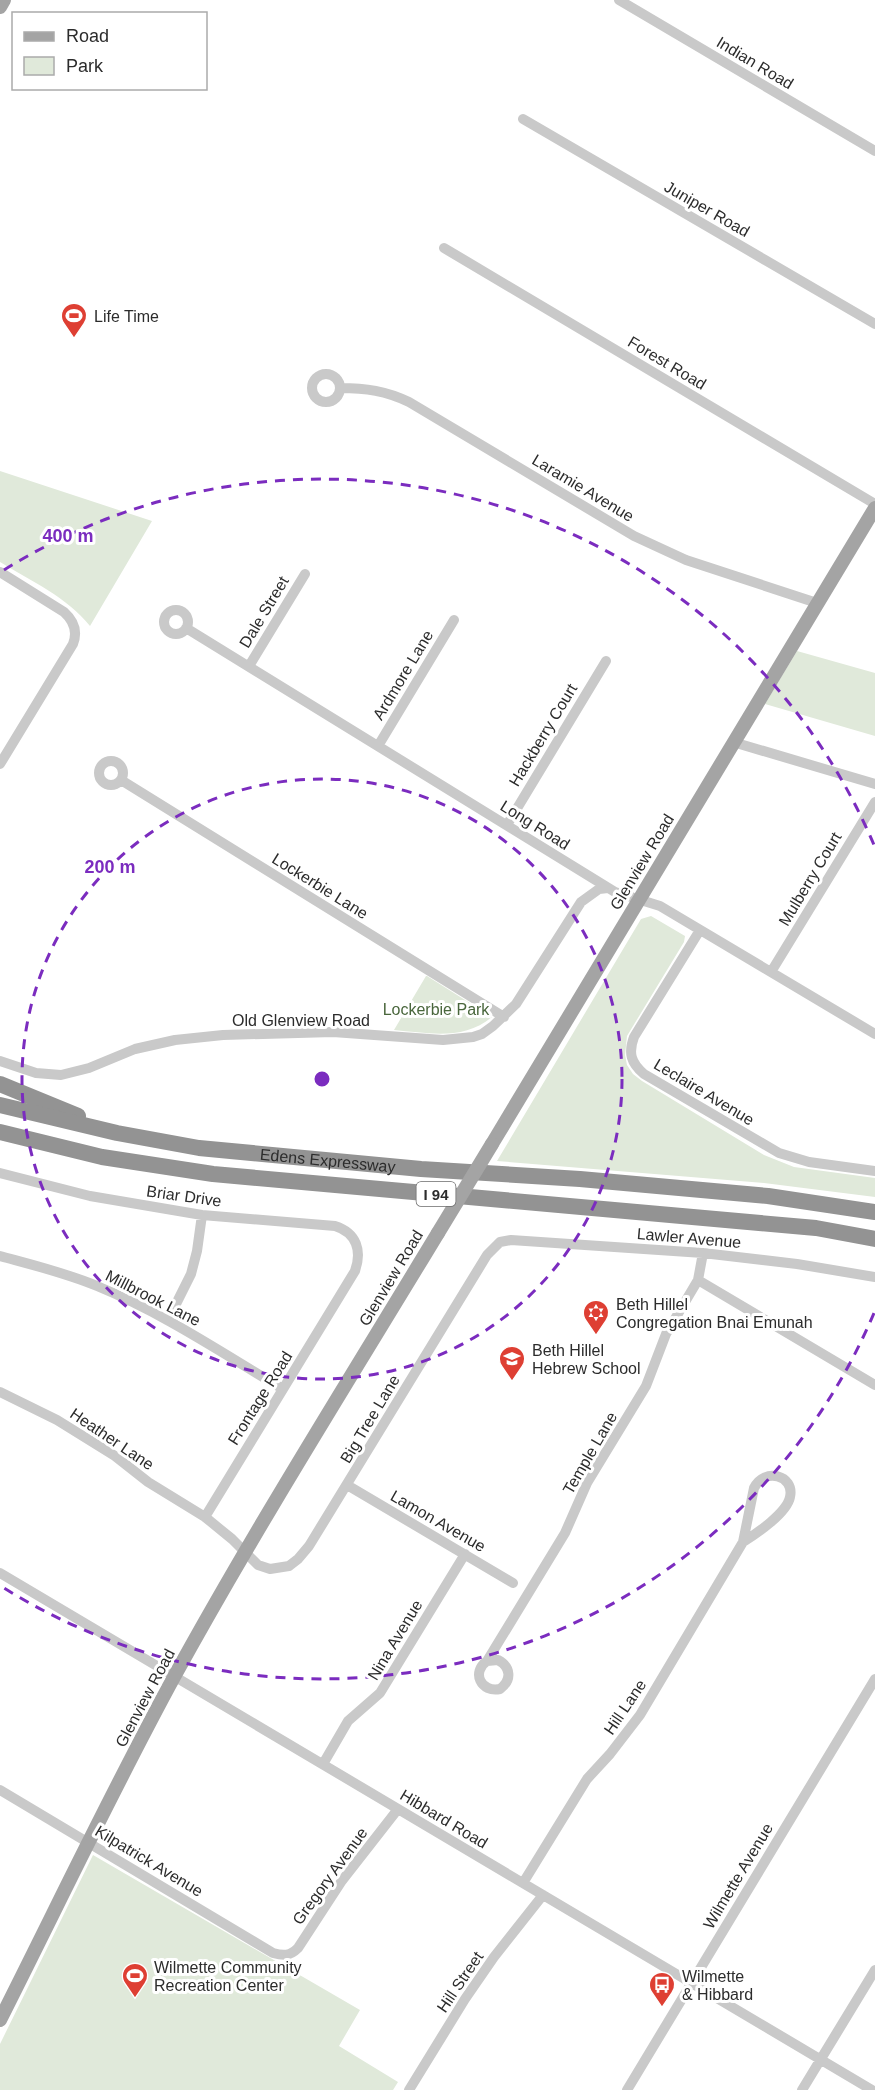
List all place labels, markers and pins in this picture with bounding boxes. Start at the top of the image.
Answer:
sports icon: Life Time [59,301,89,339]
place label: Life Time [94,308,159,325]
centre of rings [312,1069,332,1089]
place label: Beth Hillel Congregation Bnai Emunah [616,1296,813,1331]
synagogue icon: Beth Hillel Congregation Bnai Emunah [581,1298,611,1336]
place label: Beth Hillel Hebrew School [532,1342,641,1377]
school or university icon: Beth Hillel Hebrew School [497,1344,527,1382]
place label: Wilmette Community Recreation Center [154,1959,302,1994]
sports icon: Wilmette Community Recreation Center [120,1961,150,1999]
place label: Wilmette & Hibbard [682,1968,753,2003]
bus stop icon: Wilmette & Hibbard [647,1970,677,2008]

